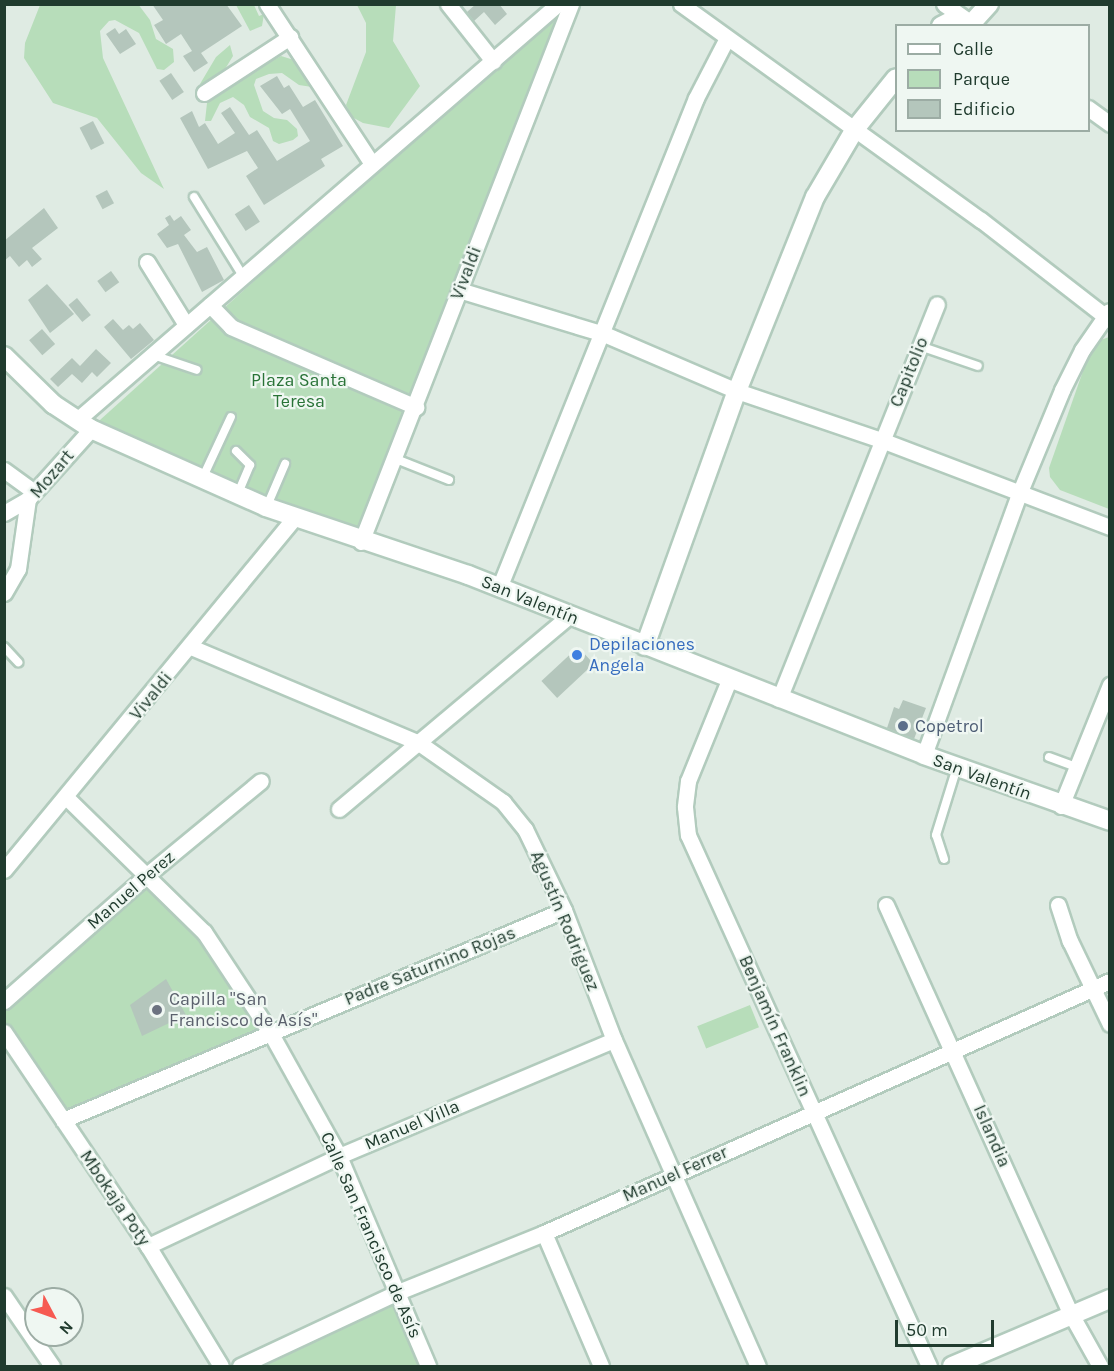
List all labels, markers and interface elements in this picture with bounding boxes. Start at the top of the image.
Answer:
legend [895,24,1090,132]
text: Calle [953,38,993,60]
text: Parque [953,68,1010,90]
text: Edificio [953,98,1015,120]
street label: Vivaldi [446,243,486,303]
street label: Capitolio [885,334,933,410]
park label: Plaza Santa Teresa [251,370,347,412]
street label: Mozart [25,445,79,503]
street label: San Valentín [478,571,582,629]
place label: Depilaciones Angela [589,634,695,676]
marker: Depilaciones Angela [570,648,584,662]
street label: Vivaldi [125,668,177,724]
place label: Copetrol [915,715,984,737]
marker: Copetrol [896,719,910,733]
street label: San Valentín [930,749,1034,805]
street label: Manuel Perez [83,846,179,934]
street label: Agustín Rodriguez [526,848,604,994]
street label: Padre Saturnino Rojas [341,922,519,1010]
street label: Benjamín Franklin [734,952,816,1100]
place label: Capilla "San Francisco de Asís" [169,989,318,1032]
marker: Capilla "San Francisco de Asís" [150,1003,164,1017]
street label: Manuel Villa [361,1095,463,1155]
street label: Islandia [969,1101,1015,1171]
street label: Calle San Francisco de Asís [316,1129,426,1341]
street label: Manuel Ferrer [619,1141,731,1207]
street label: Mbokaja Poty [75,1146,155,1250]
north arrow [24,1287,84,1347]
scale bar [898,1308,997,1346]
text: N [56,1317,77,1338]
text: 50 m [906,1319,948,1341]

